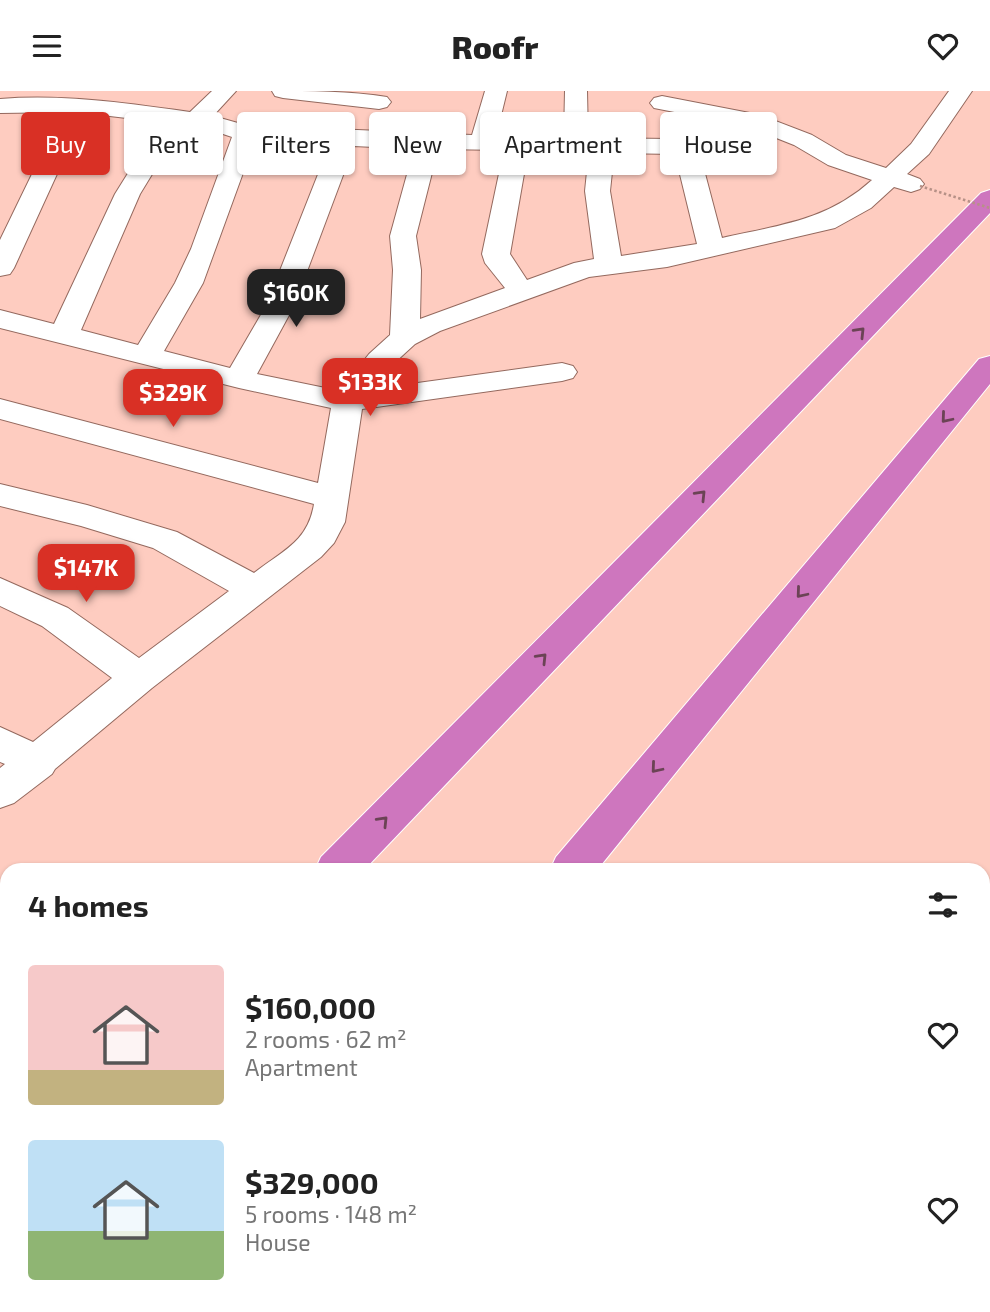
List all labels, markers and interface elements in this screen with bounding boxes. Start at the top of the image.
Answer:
icon: menu [28,27,66,65]
text: Roofr [452,27,538,65]
icon: heart [924,27,962,65]
chip: Buy [21,112,110,175]
chip: Rent [124,112,223,175]
chip: Filters [237,112,355,175]
chip: New [369,112,466,175]
chip: Apartment [480,112,646,175]
chip: House [660,112,777,175]
pin: $160K [247,269,345,329]
text: $160K [263,278,329,306]
one-way arrow [851,327,864,340]
pin: $133K [321,359,419,418]
text: $133K [338,367,402,395]
pin: $329K [124,369,222,429]
text: $329K [139,378,207,406]
one-way arrow [942,410,955,422]
one-way arrow [692,490,705,503]
pin: $147K [37,545,135,604]
text: $147K [54,553,118,581]
one-way arrow [797,584,809,597]
one-way arrow [534,653,547,666]
one-way arrow [652,759,664,772]
one-way arrow [375,816,388,829]
icon: filters [924,886,962,924]
text: 4 homes [28,887,149,923]
text: $160,000 [245,989,376,1025]
icon: home [84,993,168,1077]
icon: heart [924,1016,962,1054]
text: 2 rooms · 62 m² [245,1025,407,1053]
text: Apartment [245,1053,358,1081]
text: $329,000 [245,1164,379,1200]
icon: home [84,1168,168,1252]
icon: heart [924,1191,962,1229]
text: 5 rooms · 148 m² [245,1200,417,1228]
text: House [245,1228,311,1256]

